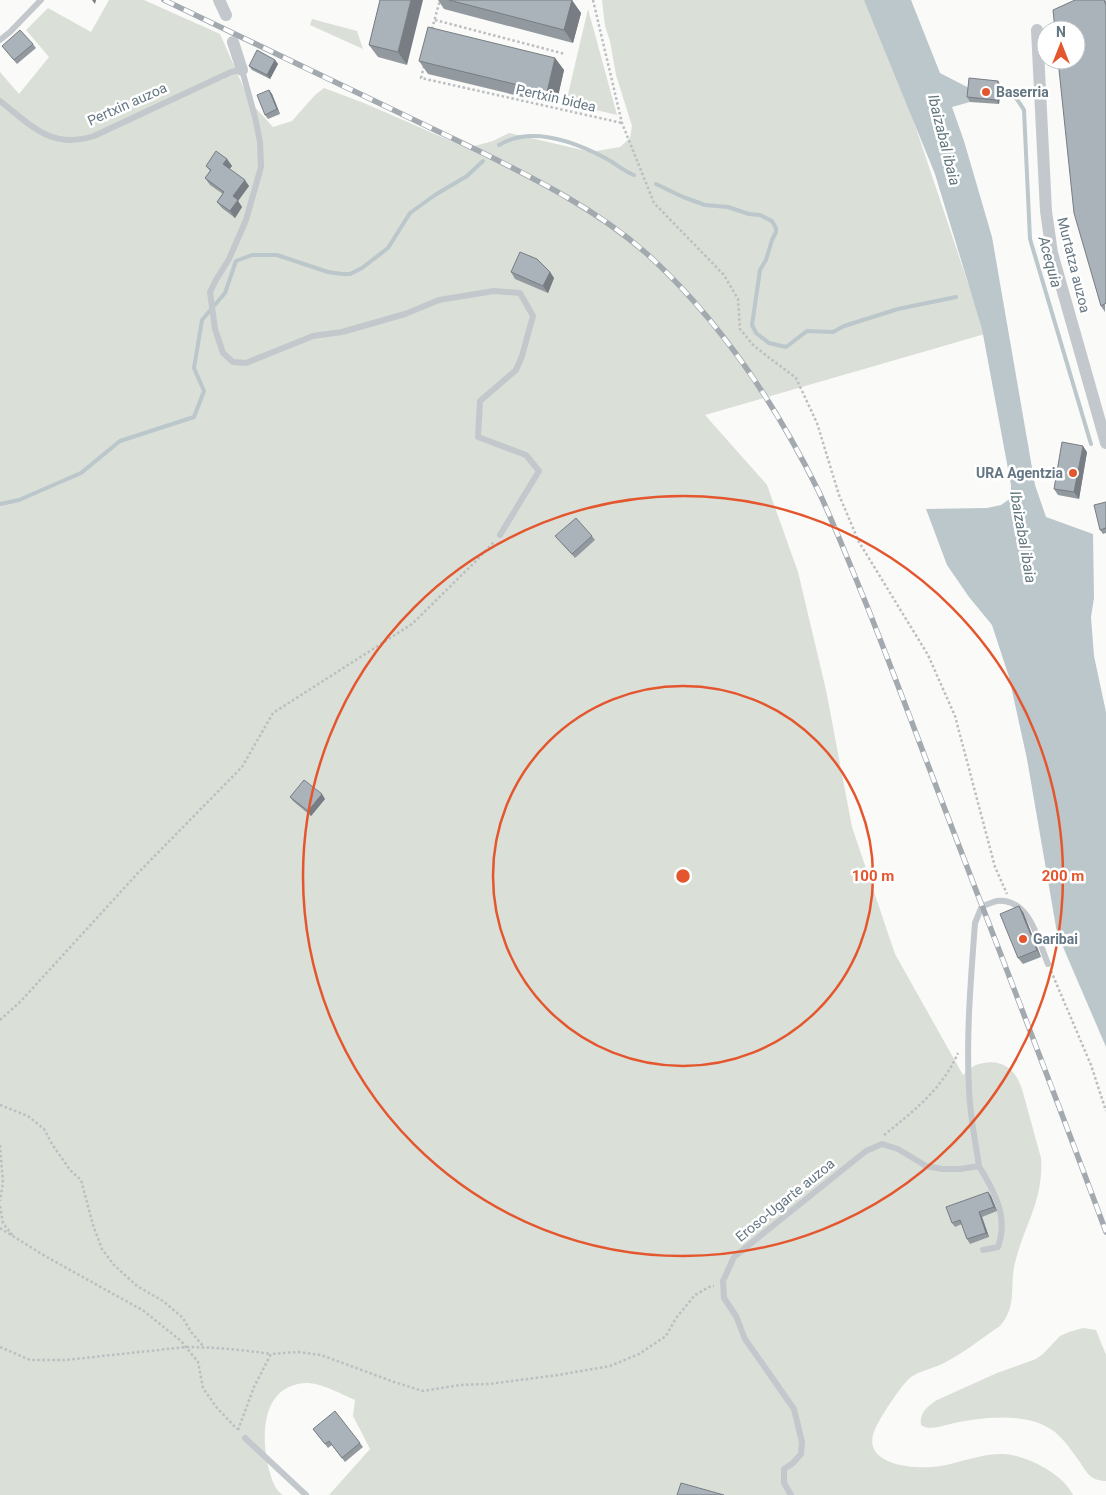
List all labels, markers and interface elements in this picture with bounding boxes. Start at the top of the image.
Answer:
north arrow [1036,20,1086,70]
text: N [1056,24,1066,40]
street label: Pertxin auzoa [85,79,169,129]
street label: Pertxin bidea [514,81,598,115]
place label: Baserria [996,84,1049,100]
marker: Baserria [980,86,992,98]
water label: Ibaizabal ibaia [924,93,964,187]
street label: Murtatza auzoa [1054,216,1094,314]
water label: Acequia [1034,233,1066,290]
place label: URA Agentzia [976,465,1064,481]
marker: URA Agentzia [1067,467,1079,479]
water label: Ibaizabal ibaia [1006,490,1040,584]
centre of rings [674,867,692,885]
text: 100 m [852,867,894,885]
text: 200 m [1042,867,1084,885]
place label: Garibai [1033,931,1078,947]
marker: Garibai [1017,933,1029,945]
street label: Eroso-Ugarte auzoa [732,1155,838,1245]

